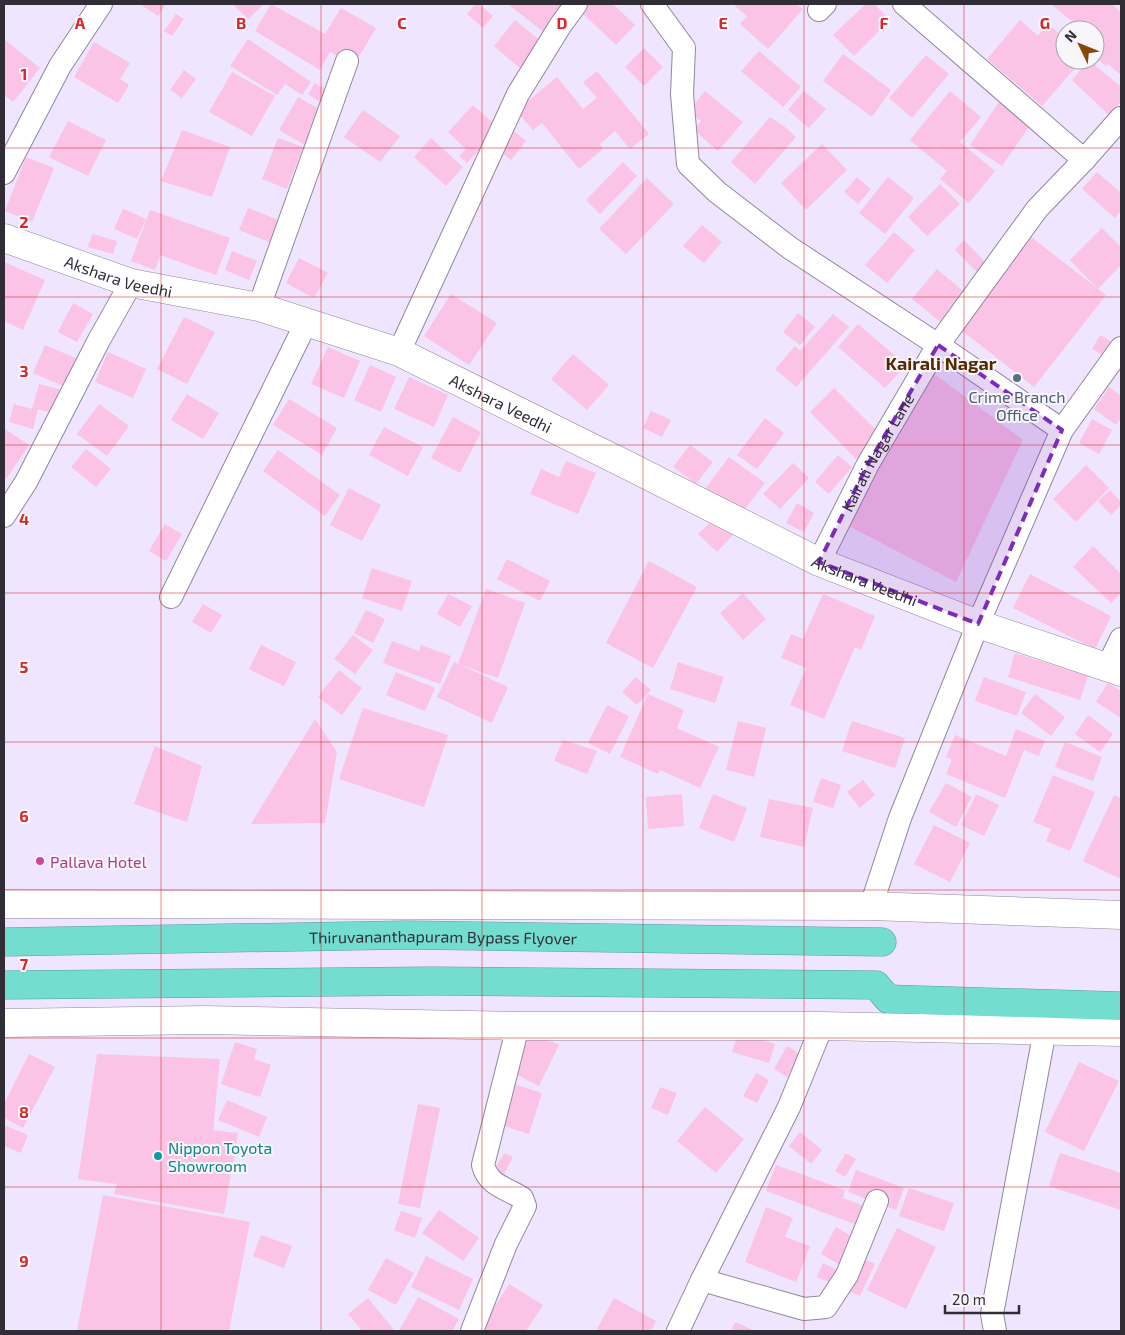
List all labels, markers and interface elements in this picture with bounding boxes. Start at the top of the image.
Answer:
text: A [75,13,86,32]
text: B [236,13,246,32]
text: C [397,13,407,32]
text: D [557,13,568,32]
text: E [718,13,728,32]
text: F [880,13,889,32]
text: G [1040,13,1050,32]
north arrow [1055,20,1105,70]
text: N [1060,26,1080,45]
text: 1 [21,64,27,83]
text: 2 [19,212,29,231]
street label: Akshara Veedhi [62,251,174,300]
district label: Kairali Nagar [886,352,997,374]
text: 3 [19,361,29,380]
street label: Akshara Veedhi [447,369,555,436]
marker: Crime Branch Office [1011,372,1023,384]
place label: Crime Branch Office [968,387,1066,424]
street label: Kairali Nagar Lane [836,390,917,514]
text: 4 [19,509,29,528]
street label: Akshara Veedhi [809,551,920,609]
text: 5 [20,657,29,676]
text: 6 [19,806,29,825]
place label: Pallava Hotel [50,852,147,871]
marker: Pallava Hotel [34,855,46,867]
street label: Thiruvananthapuram Bypass Flyover [309,925,578,947]
text: 7 [20,954,29,973]
text: 8 [19,1102,29,1121]
place label: Nippon Toyota Showroom [168,1138,272,1175]
marker: Nippon Toyota Showroom [152,1150,164,1162]
text: 9 [19,1251,29,1270]
scale bar [945,1282,1019,1314]
text: 20 m [952,1290,986,1308]

